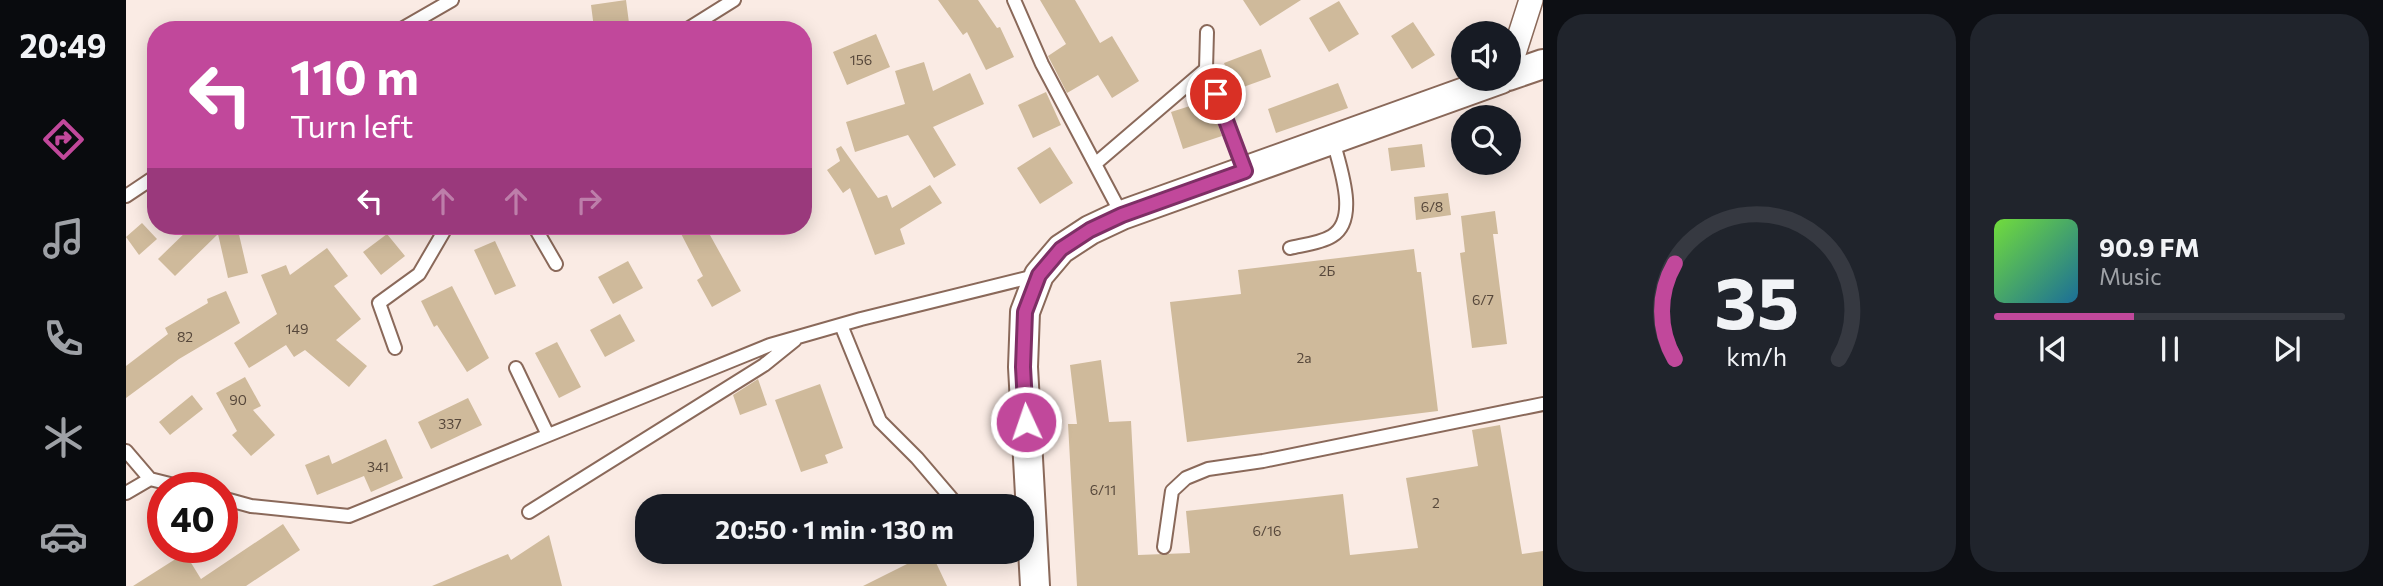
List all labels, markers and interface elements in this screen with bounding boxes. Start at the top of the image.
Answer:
map controls [1451,21,1521,175]
button: sound [1451,21,1521,91]
text: 20:49 [19,25,107,65]
text: 110 m [290,45,419,105]
icon: left [175,49,266,140]
house number: 156 [850,51,872,68]
pin [1186,64,1246,124]
icon: arrive [1197,75,1235,113]
text: Turn left [290,105,414,145]
button: search [1451,105,1521,175]
icon: directions [39,115,88,164]
icon: left [351,182,389,220]
icon: ahead [424,182,462,220]
icon: ahead [497,182,535,220]
icon: right [570,182,608,220]
house number: 6/8 [1421,198,1443,215]
icon: music [39,214,88,263]
text: 90.9 FM [2099,231,2200,262]
text: 35 [1714,255,1799,344]
house number: 2Б [1319,262,1335,279]
text: Music [2099,262,2162,290]
house number: 6/7 [1472,291,1494,308]
icon: phone [39,314,88,363]
house number: 149 [286,320,308,337]
house number: 82 [177,328,193,345]
icon: previous [2034,330,2072,368]
icon: pause [2151,330,2189,368]
icon: next [2268,330,2306,368]
text: km/h [1726,341,1787,371]
house number: 2а [1296,349,1312,366]
position arrow [989,385,1063,459]
house number: 90 [229,391,247,408]
icon: climate [39,413,88,462]
house number: 337 [438,415,462,432]
house number: 341 [367,458,389,475]
speed limit sign: 40 [147,472,238,563]
house number: 6/11 [1090,481,1116,498]
house number: 2 [1432,494,1440,511]
icon: car [39,512,88,561]
text: 20:50 · 1 min · 130 m [715,513,954,544]
house number: 6/16 [1253,522,1281,539]

